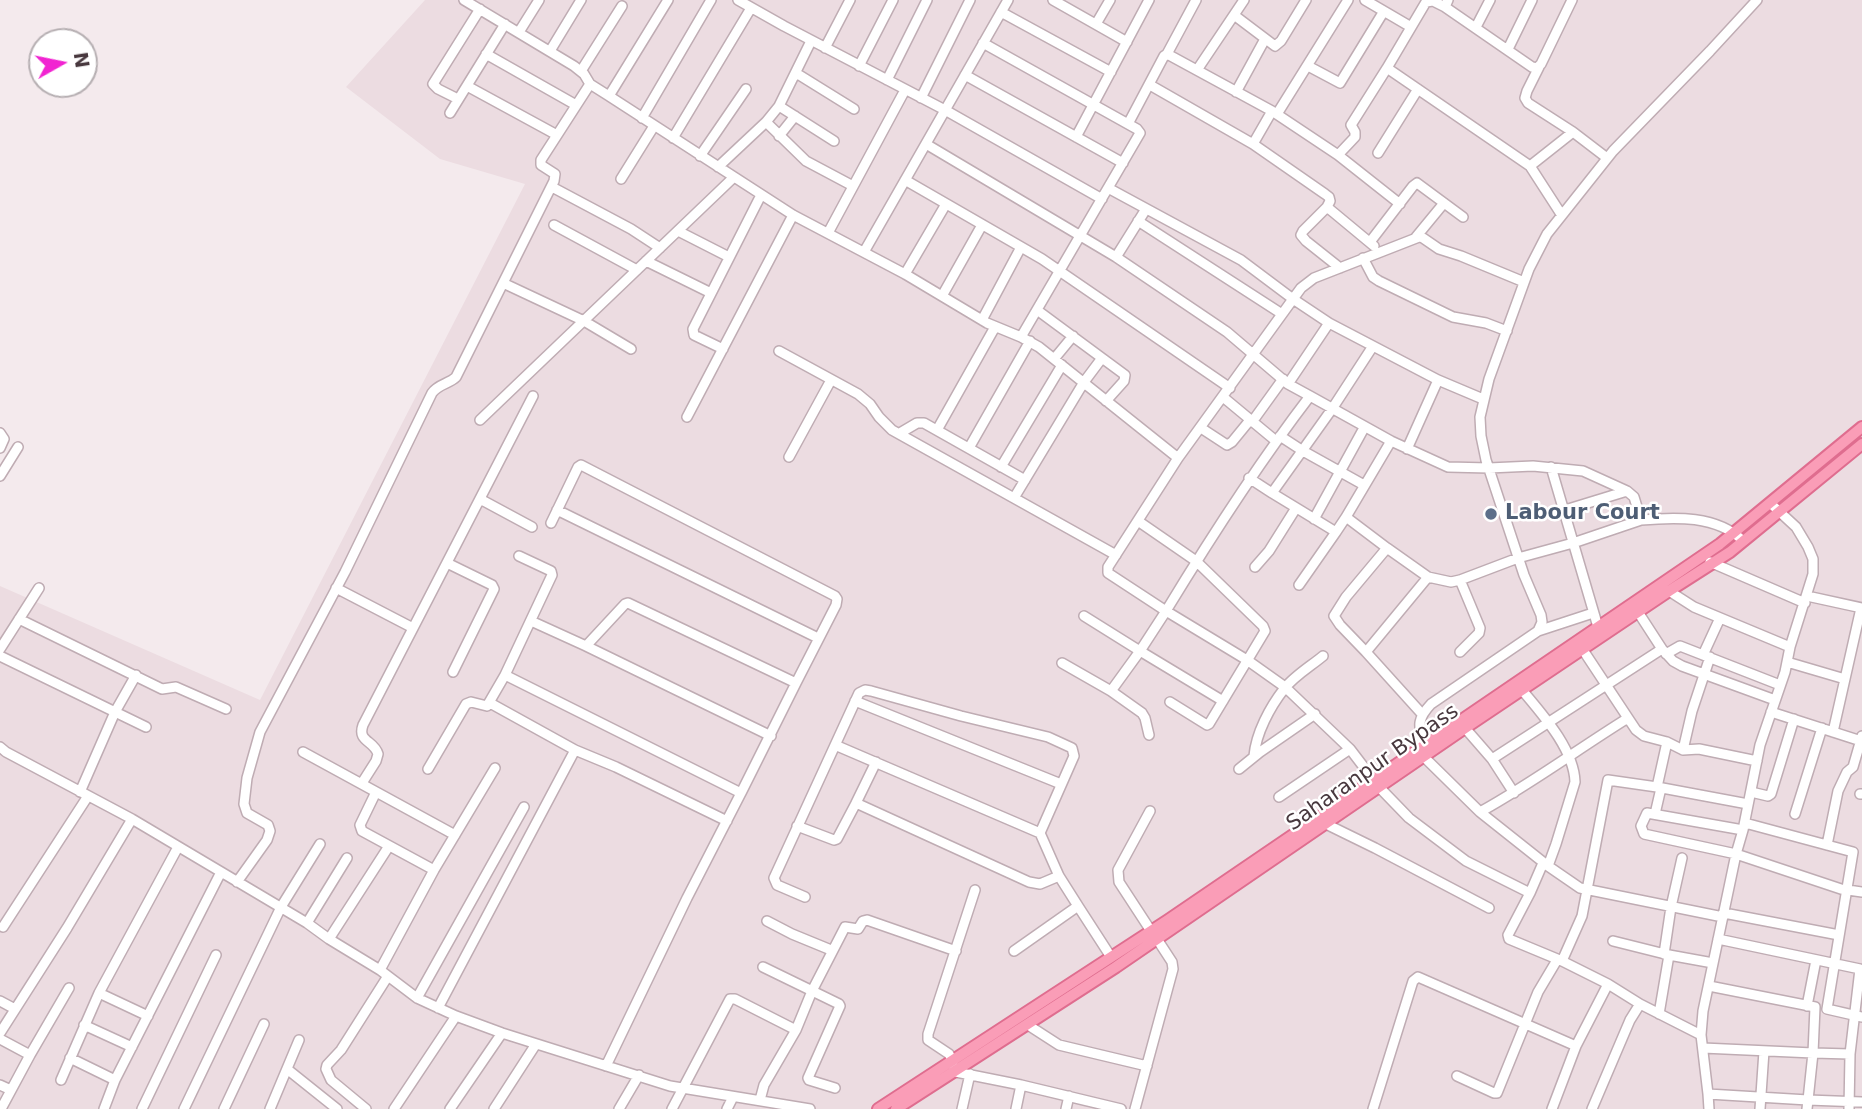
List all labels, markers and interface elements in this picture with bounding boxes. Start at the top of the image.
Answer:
north arrow [28,28,98,98]
text: N [70,50,94,70]
place label: Labour Court [1505,501,1660,527]
marker: Labour Court [1483,506,1499,522]
street label: Saharanpur Bypass [1282,699,1464,837]

